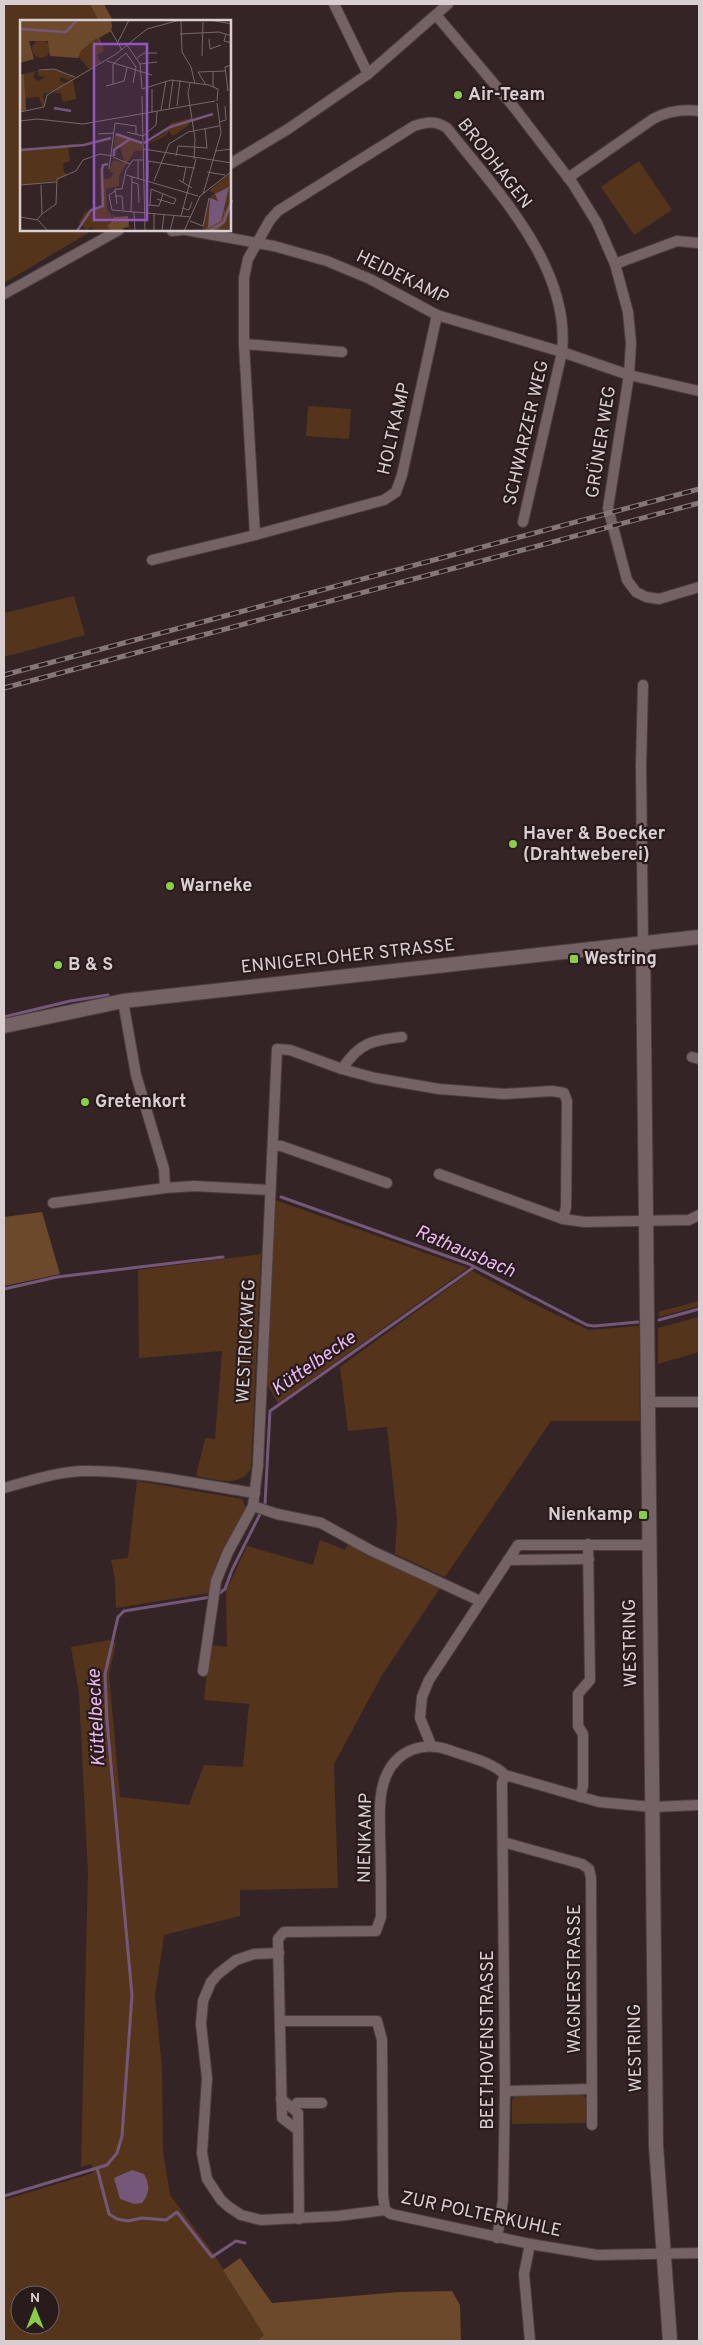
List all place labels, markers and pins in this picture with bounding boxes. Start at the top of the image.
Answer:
place label: Air-Team [468,84,545,107]
marker: Air-Team [452,89,464,101]
place label: Haver & Boecker (Drahtweberei) [523,823,666,867]
marker: Haver & Boecker (Drahtweberei) [507,838,519,850]
place label: Warneke [180,875,252,898]
marker: Warneke [164,880,176,892]
place label: Westring [584,948,657,971]
marker: Westring [568,953,580,965]
place label: B & S [68,954,113,977]
marker: B & S [52,959,64,971]
place label: Gretenkort [95,1091,186,1114]
marker: Gretenkort [79,1096,91,1108]
place label: Nienkamp [548,1504,633,1527]
marker: Nienkamp [637,1509,649,1521]

